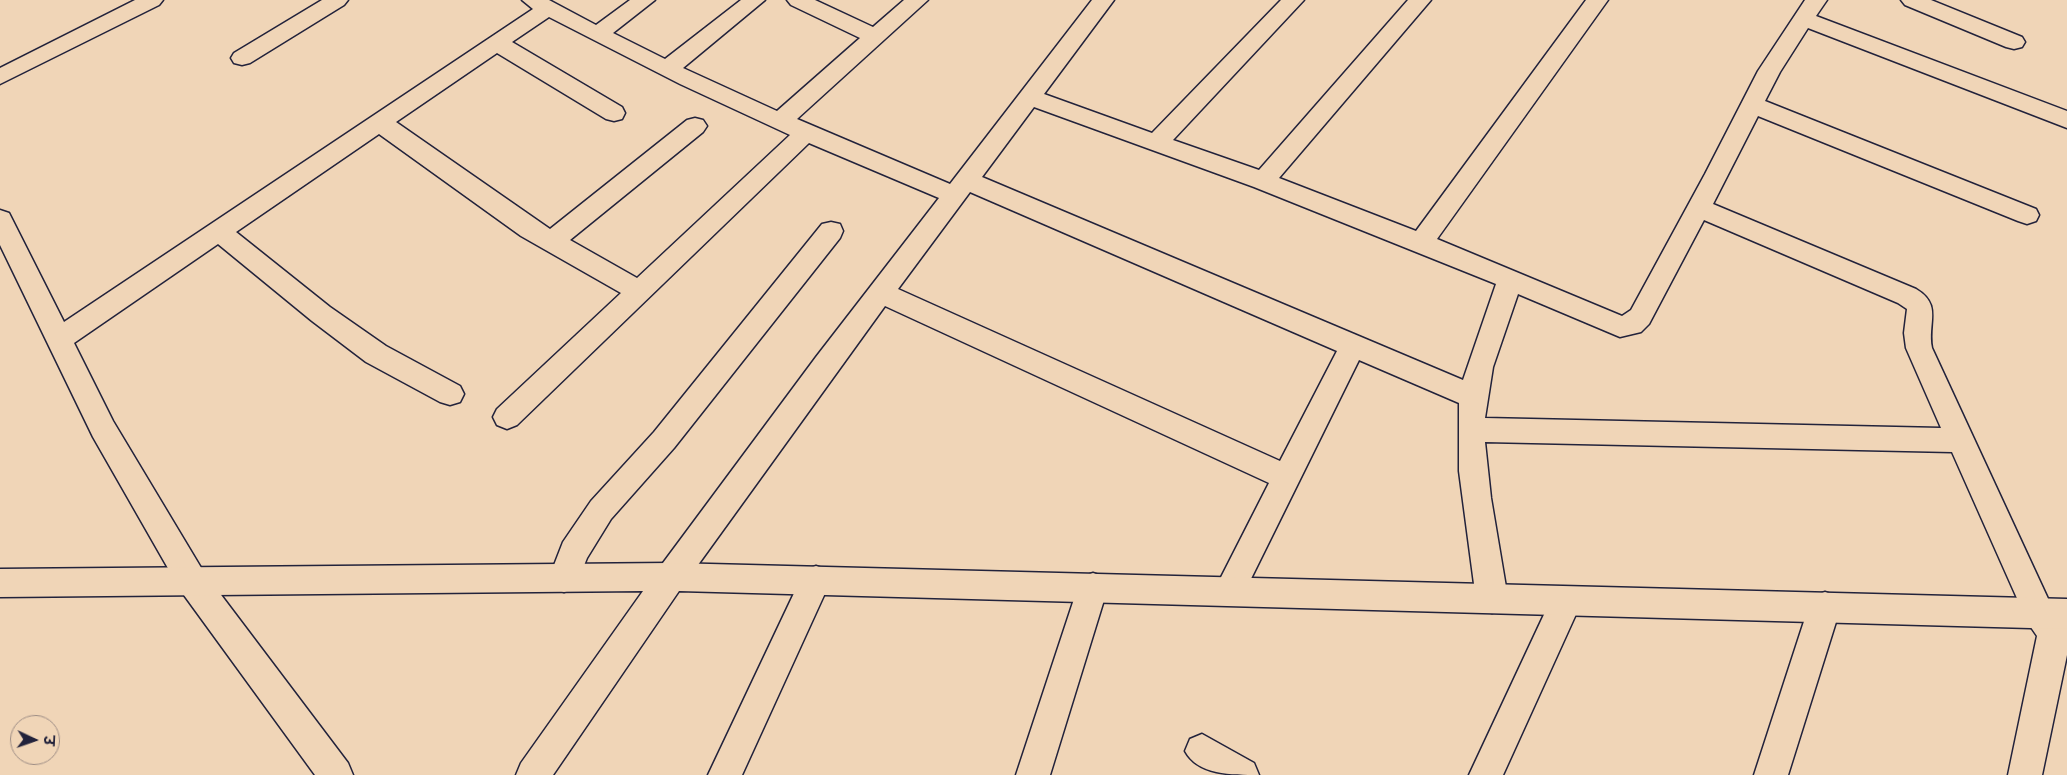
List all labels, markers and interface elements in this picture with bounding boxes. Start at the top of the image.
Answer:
north arrow [10,715,60,765]
text: उ [40,736,59,746]

